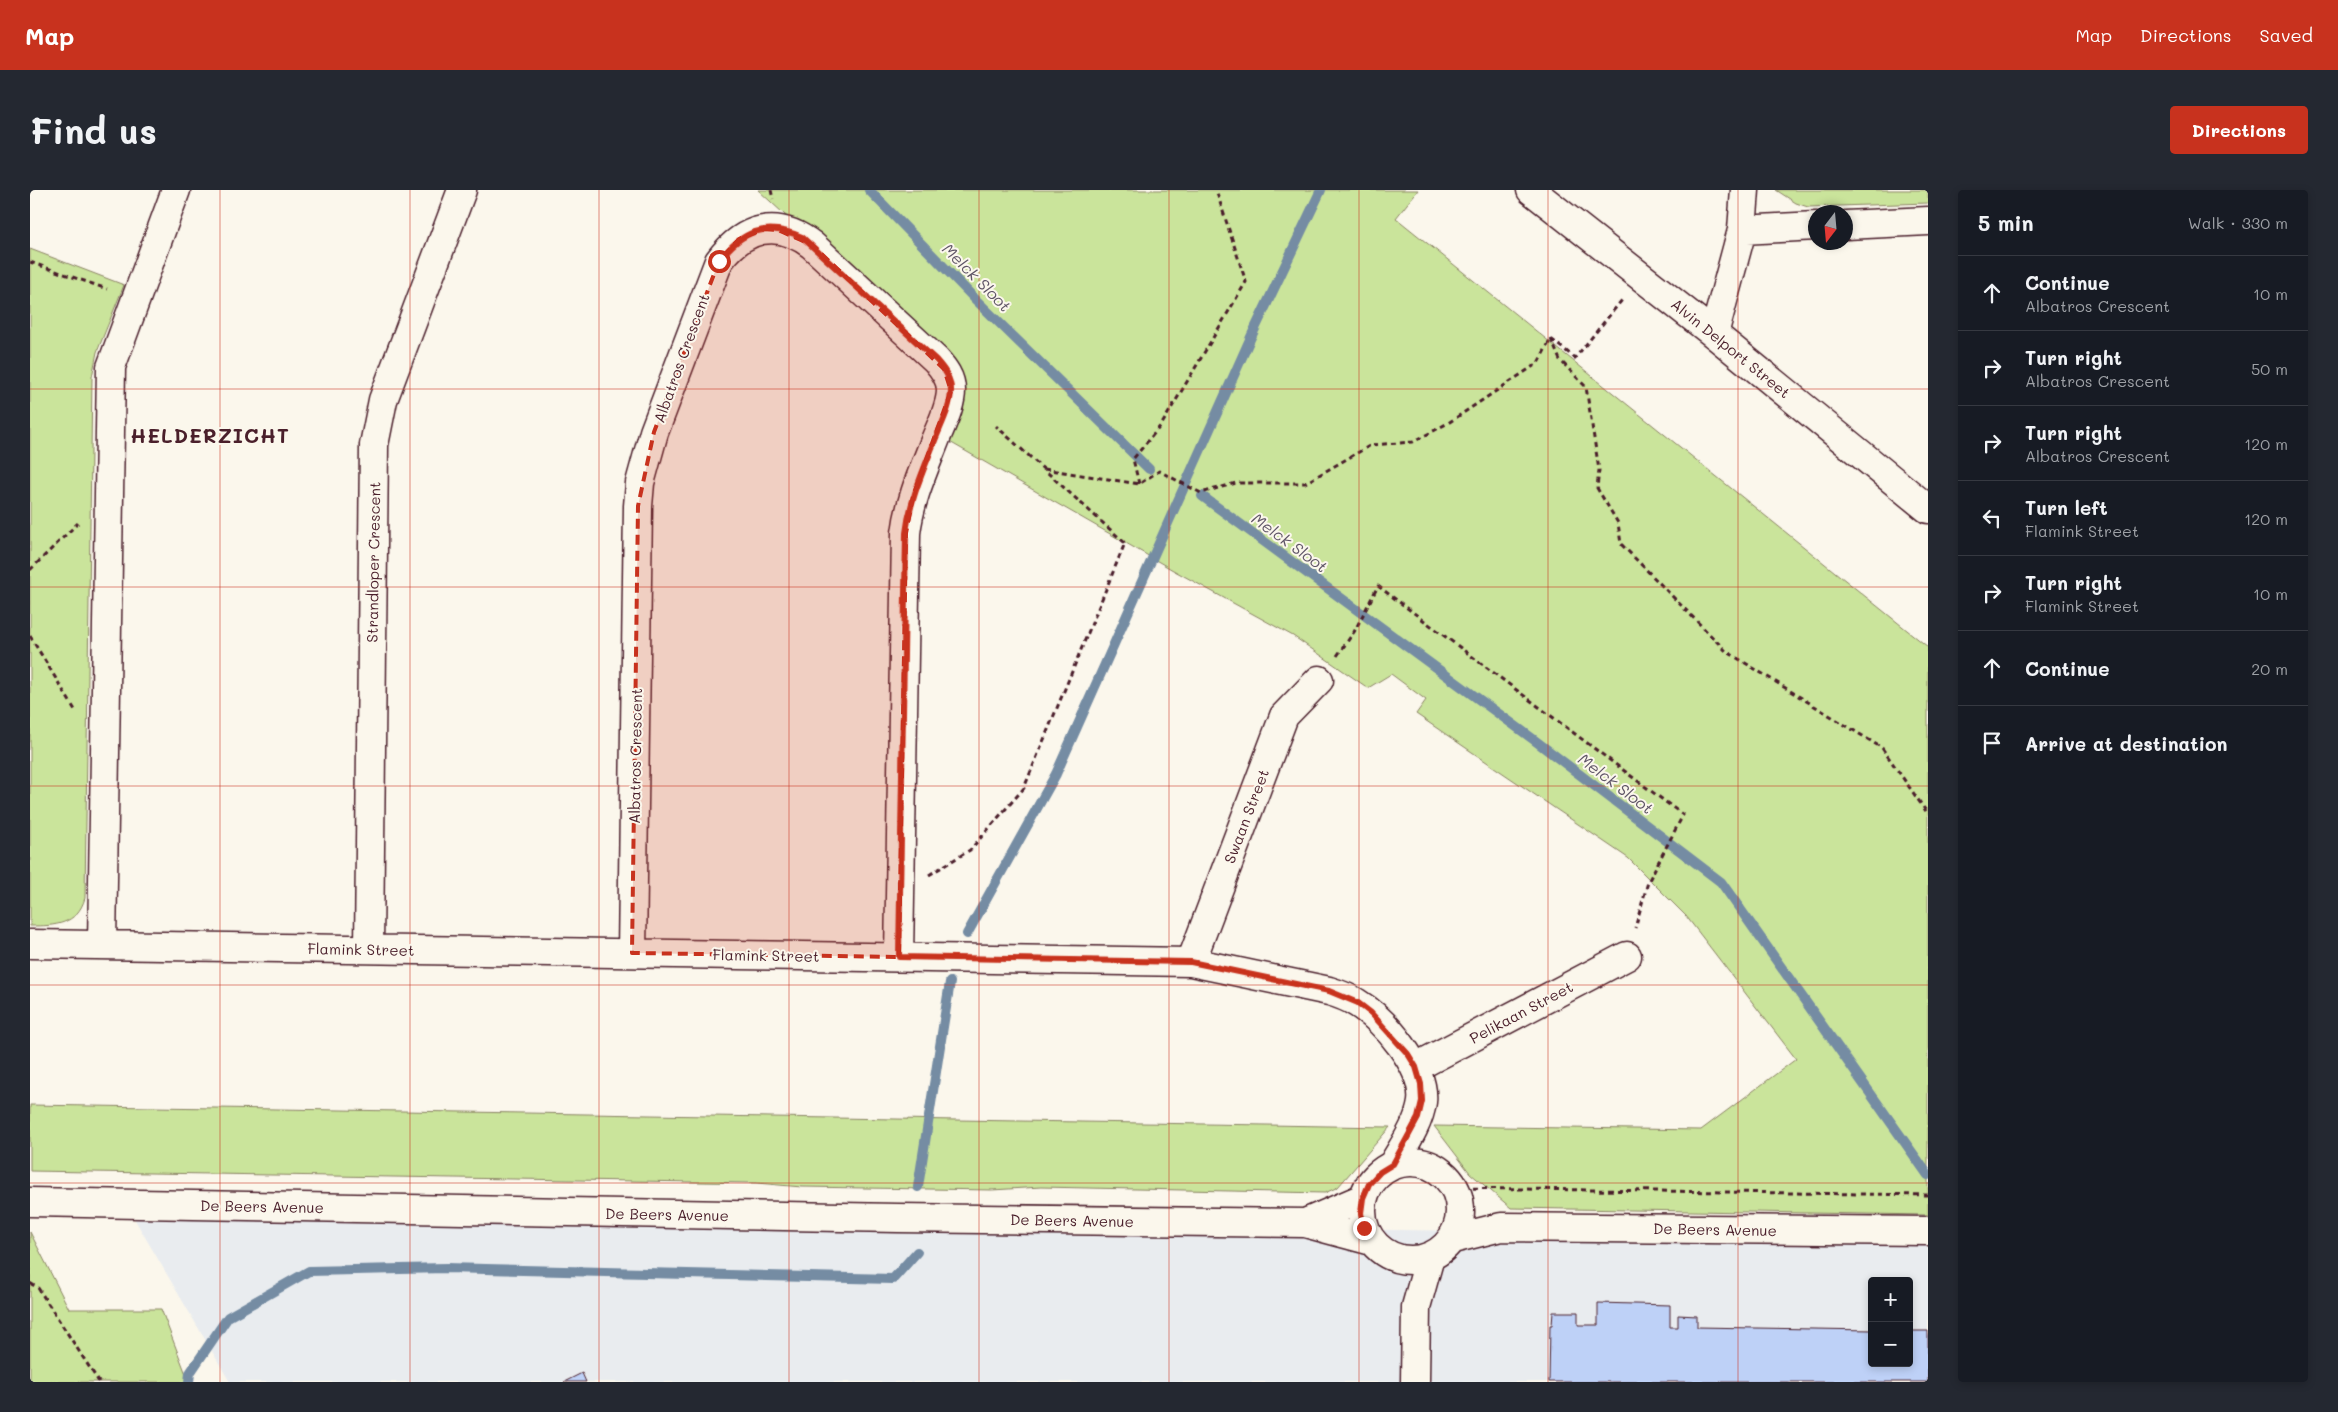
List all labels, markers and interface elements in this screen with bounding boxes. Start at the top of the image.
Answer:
text: Map [25,20,74,51]
text: Map [2075,23,2112,47]
text: Directions [2140,23,2232,47]
text: Saved [2260,23,2313,47]
button: Directions [2170,106,2308,154]
text: Find us [30,107,157,153]
north arrow [1808,205,1853,250]
text: 5 min [1978,209,2034,236]
text: Walk · 330 m [2188,212,2288,233]
water label: Melck Sloot [938,238,1016,316]
route start [708,250,731,273]
text: Continue [2025,270,2110,295]
icon: ahead [1978,279,2006,307]
text: 10 m [2253,283,2288,304]
street label: Albatros Crescent [648,291,714,425]
street label: Alvin Delport Street [1667,294,1795,402]
text: Albatros Crescent [2025,295,2170,316]
text: Turn right [2025,345,2122,370]
icon: right [1978,354,2006,382]
text: 50 m [2251,358,2288,379]
text: Albatros Crescent [2025,370,2170,391]
text: Turn right [2025,420,2122,445]
district label: HELDERZICHT [130,422,290,448]
icon: right [1978,429,2006,457]
text: 120 m [2244,433,2288,454]
text: Albatros Crescent [2025,445,2170,466]
street label: Strandloper Crescent [362,481,384,643]
text: Turn left [2025,495,2108,520]
icon: left [1978,504,2006,532]
water label: Melck Sloot [1248,507,1332,577]
text: 120 m [2244,508,2288,529]
text: Flamink Street [2025,520,2139,541]
text: Turn right [2025,570,2122,595]
icon: right [1978,579,2006,607]
text: 10 m [2253,583,2288,604]
text: Flamink Street [2025,595,2139,616]
icon: ahead [1978,654,2006,682]
text: Continue [2025,656,2110,681]
text: 20 m [2251,658,2288,679]
street label: Albatros Crescent [624,688,646,824]
icon: arrive [1978,729,2006,757]
text: Arrive at destination [2025,731,2228,756]
water label: Melck Sloot [1574,748,1658,818]
street label: Swaan Street [1219,766,1273,866]
street label: Flamink Street [307,938,415,960]
street label: Flamink Street [712,944,820,966]
street label: Pelikaan Street [1466,976,1576,1048]
street label: De Beers Avenue [200,1195,324,1217]
street label: De Beers Avenue [605,1203,729,1225]
street label: De Beers Avenue [1010,1209,1134,1231]
route end [1353,1217,1376,1240]
street label: De Beers Avenue [1653,1218,1777,1240]
map controls [1868,1277,1913,1367]
button: + [1868,1277,1913,1322]
button: − [1868,1322,1913,1367]

